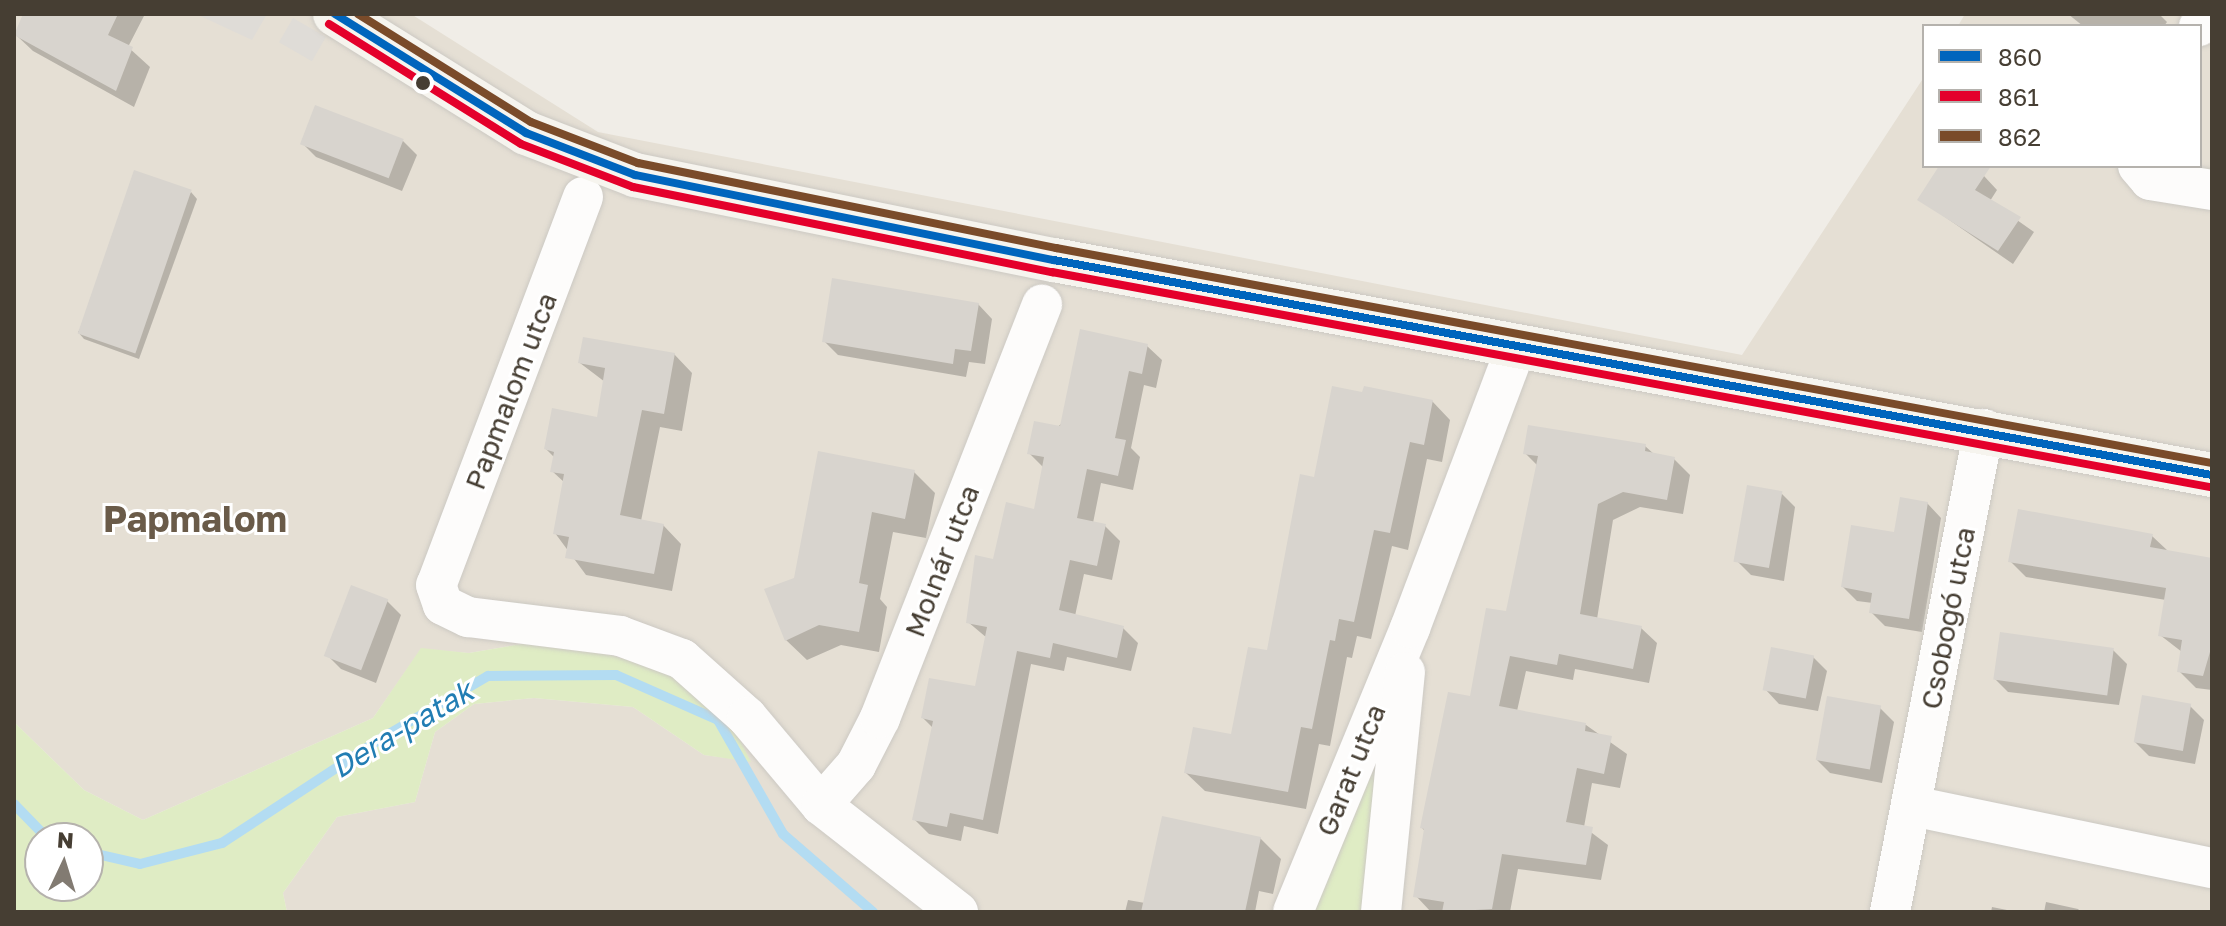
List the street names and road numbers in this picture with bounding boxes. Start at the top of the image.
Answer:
street label: Papmalom utca [458,288,564,494]
street label: Molnár utca [898,480,986,642]
street label: Csobogó utca [1914,524,1982,712]
street label: Garat utca [1309,699,1393,841]

